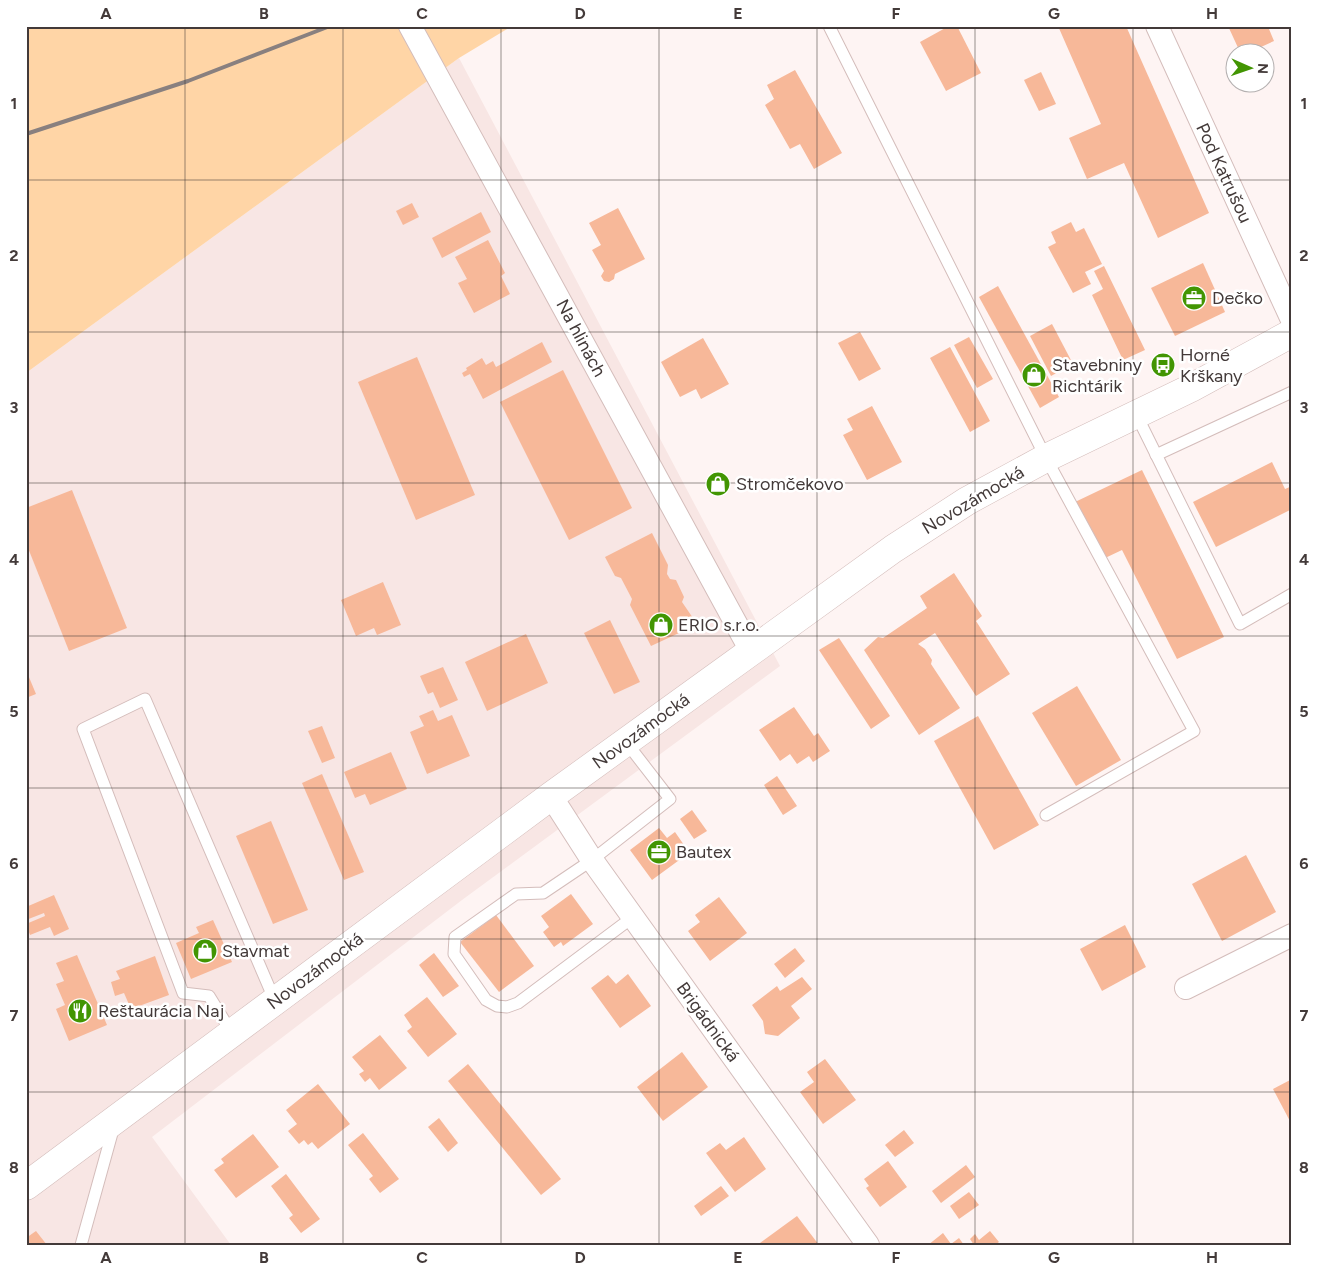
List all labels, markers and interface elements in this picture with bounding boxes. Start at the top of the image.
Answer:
text: A [100,4,112,23]
text: B [259,4,269,23]
text: C [416,4,428,23]
text: D [574,4,586,23]
text: E [733,4,743,23]
text: F [892,4,901,23]
text: G [1048,4,1060,23]
text: H [1206,4,1218,23]
north arrow [1226,42,1276,92]
text: N [1254,63,1271,74]
text: 1 [11,94,17,113]
text: 1 [1301,94,1307,113]
street label: Pod Katrušou [1191,120,1257,226]
text: 2 [9,246,19,265]
text: 2 [1299,246,1309,265]
office icon: Dečko [1181,285,1207,311]
place label: Dečko [1212,287,1263,309]
street label: Na hlinách [551,295,611,381]
place label: Horné Krškany [1180,344,1243,387]
bus stop icon: Horné Krškany [1150,352,1176,378]
place label: Stavebniny Richtárik [1052,354,1143,397]
shop icon: Stavebniny Richtárik [1021,362,1047,388]
text: 3 [10,398,19,417]
text: 3 [1300,398,1309,417]
street label: Novozámocká [918,461,1028,539]
shop icon: Stromčekovo [705,471,731,497]
place label: Stromčekovo [736,473,844,495]
text: 4 [9,550,19,569]
text: 4 [1299,550,1309,569]
shop icon: ERIO s.r.o. [648,612,674,638]
place label: ERIO s.r.o. [678,614,759,636]
street label: Novozámocká [588,688,694,774]
text: 5 [9,702,19,721]
text: 5 [1299,702,1309,721]
office icon: Bautex [646,839,672,865]
place label: Bautex [676,841,732,863]
text: 6 [9,854,19,873]
text: 6 [1299,854,1309,873]
street label: Novozámocká [262,928,368,1014]
shop icon: Stavmat [192,938,218,964]
place label: Stavmat [222,940,290,962]
street label: Brigádnická [672,978,744,1066]
restaurant icon: Reštaurácia Naj [67,998,93,1024]
place label: Reštaurácia Naj [98,1000,224,1022]
text: 7 [10,1006,19,1025]
text: 7 [1300,1006,1309,1025]
text: 8 [9,1158,19,1177]
text: 8 [1299,1158,1309,1177]
text: A [100,1248,112,1267]
text: B [259,1248,269,1267]
text: C [416,1248,428,1267]
text: D [574,1248,586,1267]
text: E [733,1248,743,1267]
text: F [892,1248,901,1267]
text: G [1048,1248,1060,1267]
text: H [1206,1248,1218,1267]

